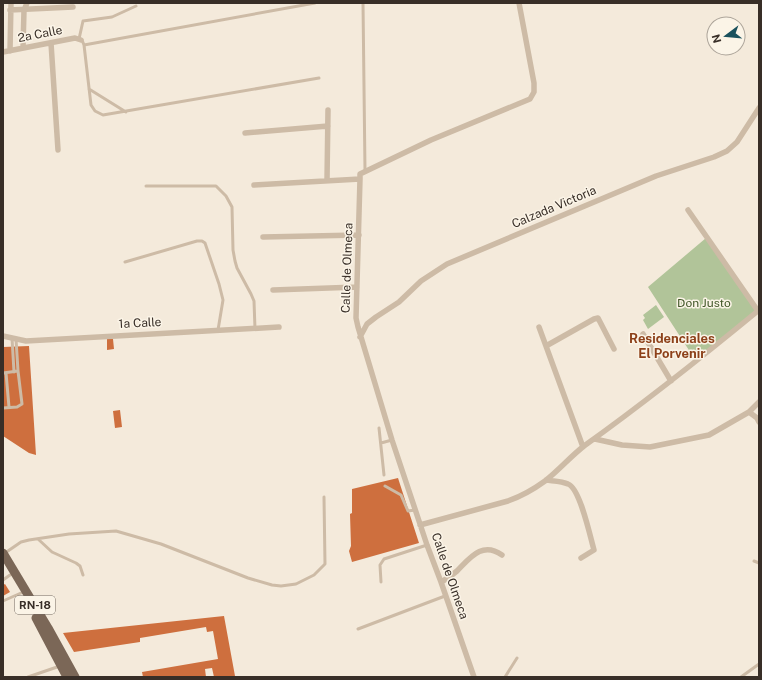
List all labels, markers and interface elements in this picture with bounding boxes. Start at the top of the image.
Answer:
north arrow [706,16,746,56]
street label: 2a Calle [17,23,64,45]
text: N [709,33,723,45]
street label: Calzada Victoria [510,183,598,231]
street label: Calle de Olmeca [338,223,356,313]
park label: Don Justo [677,296,731,310]
street label: 1a Calle [118,315,162,331]
district label: Residenciales El Porvenir [629,331,715,361]
street label: Calle de Olmeca [429,531,471,621]
road number: RN-18 [15,596,55,614]

